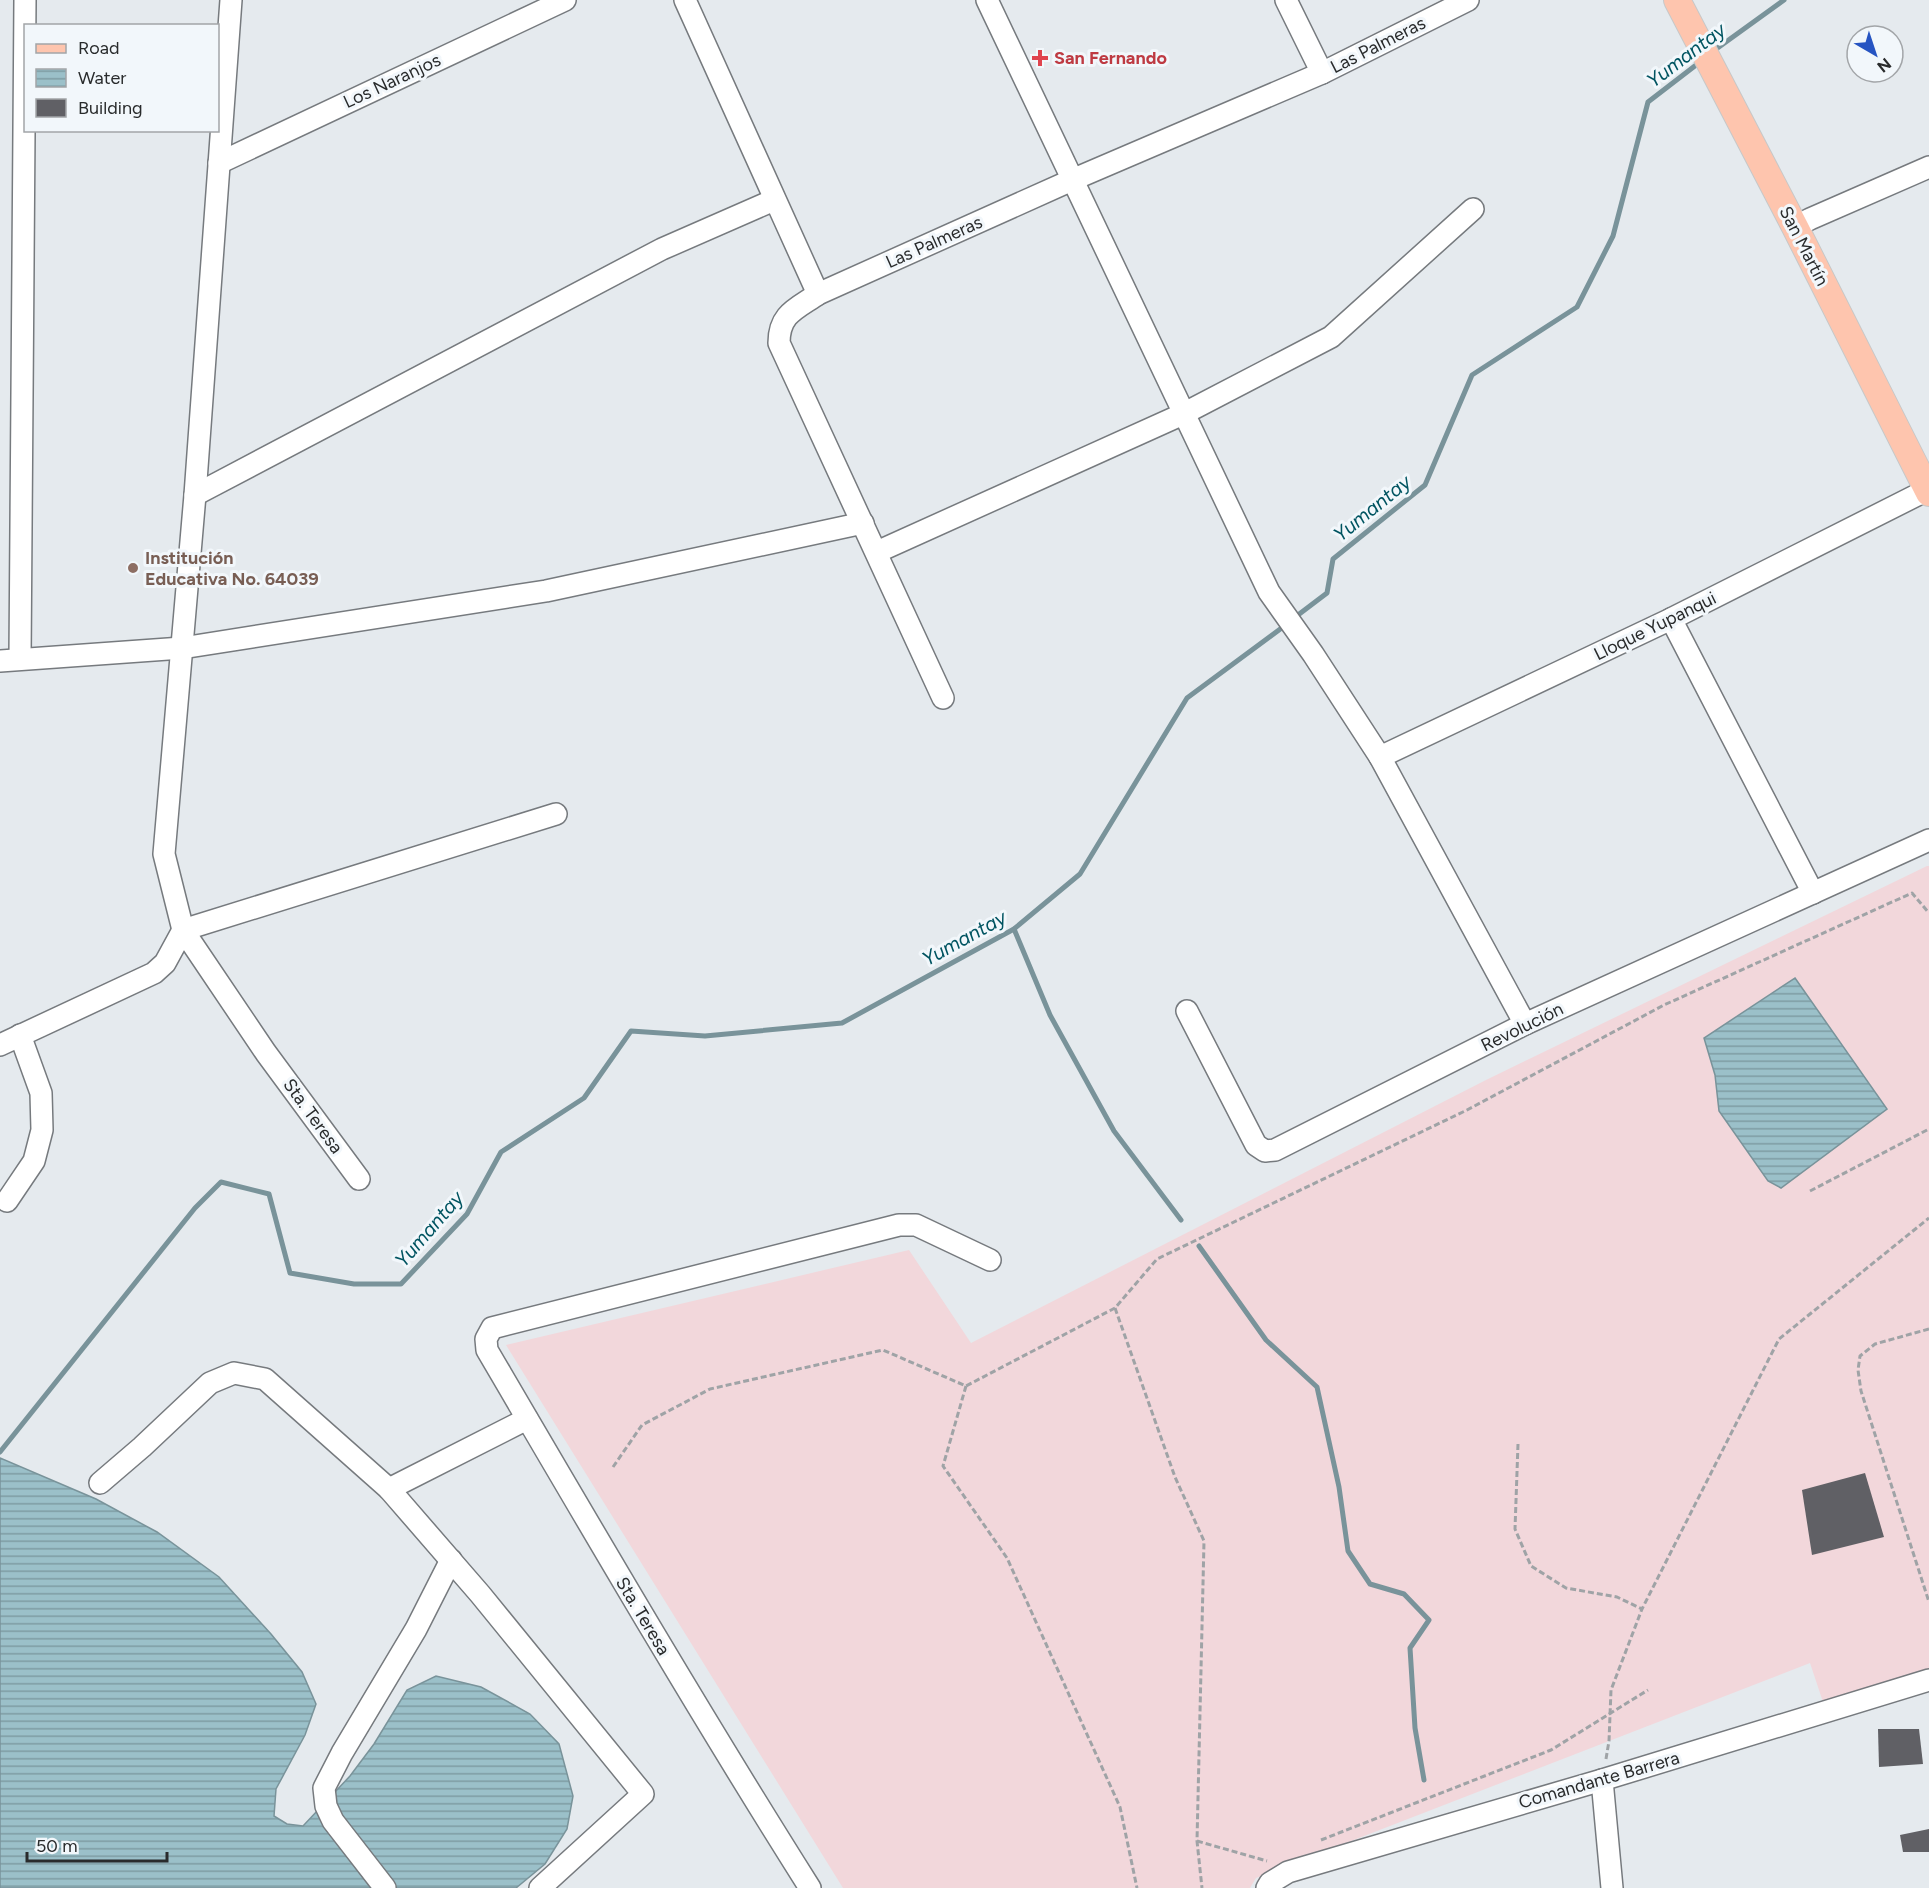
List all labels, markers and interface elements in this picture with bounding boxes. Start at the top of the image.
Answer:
street label: Las Palmeras [1327,12,1429,78]
water label: Yumantay [1642,17,1731,92]
legend [24,24,219,132]
north arrow [1845,24,1905,84]
text: Road [78,37,119,59]
place label: San Fernando [1054,47,1167,69]
street label: Los Naranjos [340,49,444,113]
marker: San Fernando [1031,49,1049,67]
text: N [1873,54,1895,77]
text: Water [78,67,126,89]
text: Building [78,97,143,119]
street label: San Martín [1775,203,1833,289]
street label: Las Palmeras [882,211,986,273]
water label: Yumantay [1328,469,1417,546]
place label: Institución Educativa No. 64039 [145,547,319,590]
marker: Institución Educativa No. 64039 [126,561,140,575]
street label: Lloque Yupanqui [1590,587,1720,665]
water label: Yumantay [918,904,1012,971]
street label: Revolución [1477,998,1567,1056]
street label: Sta. Teresa [278,1074,348,1158]
water label: Yumantay [390,1185,469,1272]
street label: Sta. Teresa [611,1573,675,1659]
street label: Comandante Barrera [1516,1747,1682,1813]
scale bar [27,1825,166,1863]
text: 50 m [36,1835,78,1857]

